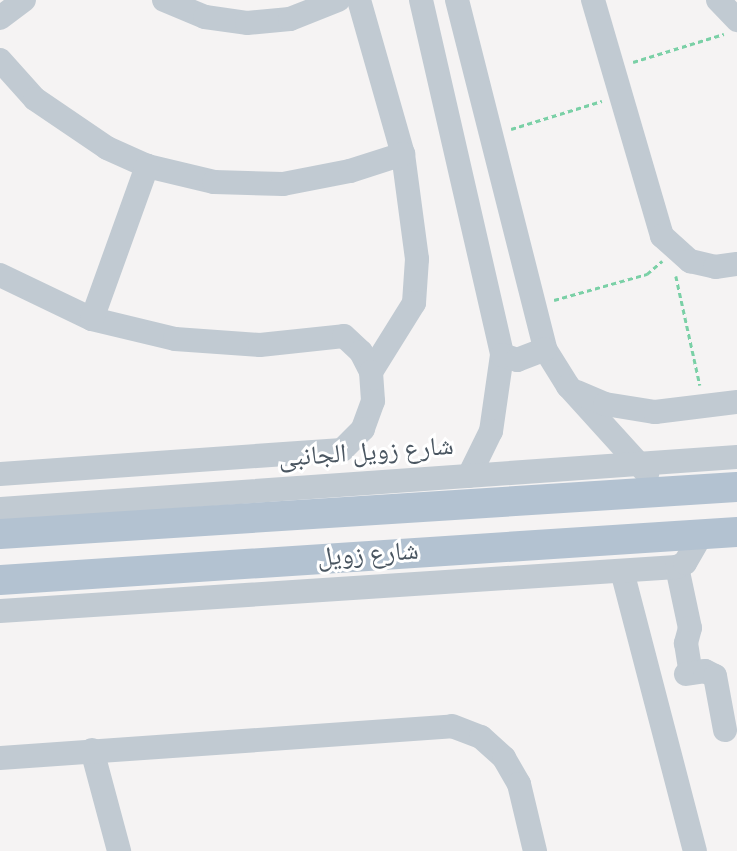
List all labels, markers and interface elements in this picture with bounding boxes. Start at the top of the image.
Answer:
street label: شارع زويل الجانبى [277,431,455,475]
street label: شارع زويل [316,536,420,574]

